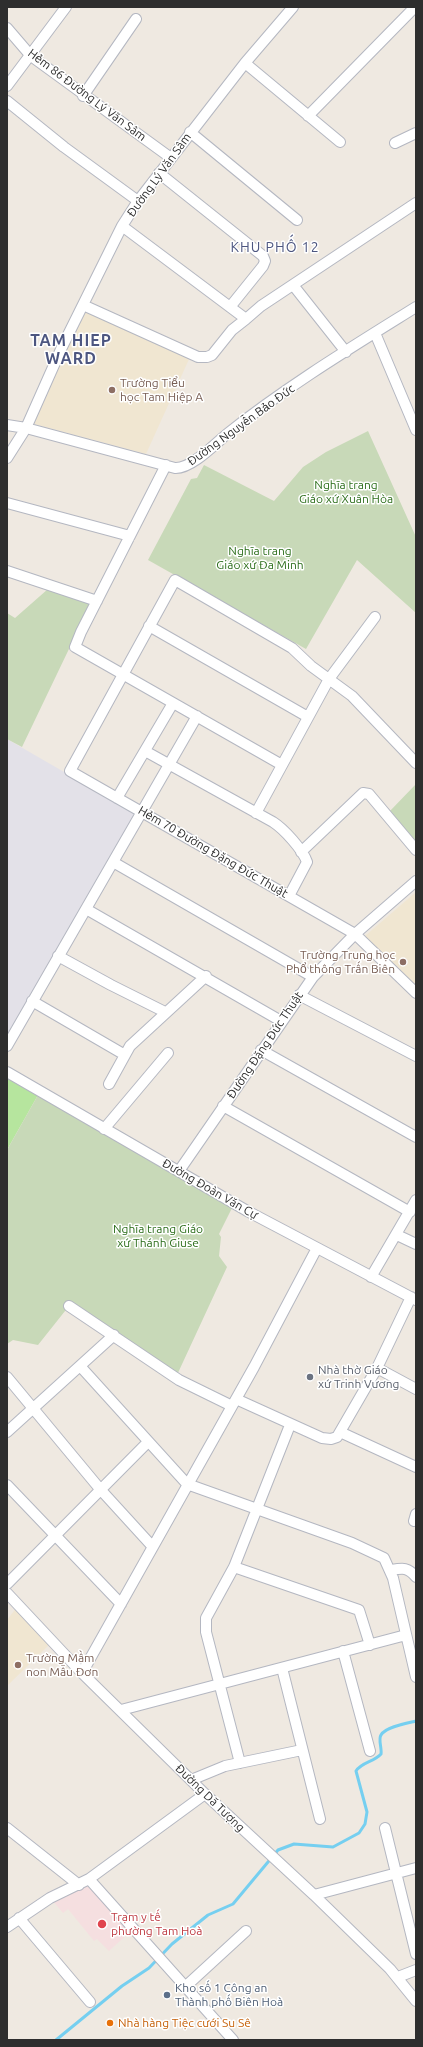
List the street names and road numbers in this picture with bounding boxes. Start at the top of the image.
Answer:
street label: Hẻm 86 Đường Lý Văn Sâm [25,46,149,144]
street label: Đường Lý Văn Sâm [124,130,194,220]
street label: Đường Nguyễn Bảo Đức [185,381,297,469]
street label: Hẻm 70 Đường Đặng Đức Thuật [136,803,290,901]
street label: Đường Đặng Đức Thuật [224,989,306,1101]
street label: Đường Đoàn Văn Cự [160,1156,260,1222]
street label: Đường Dã Tượng [172,1761,248,1835]

